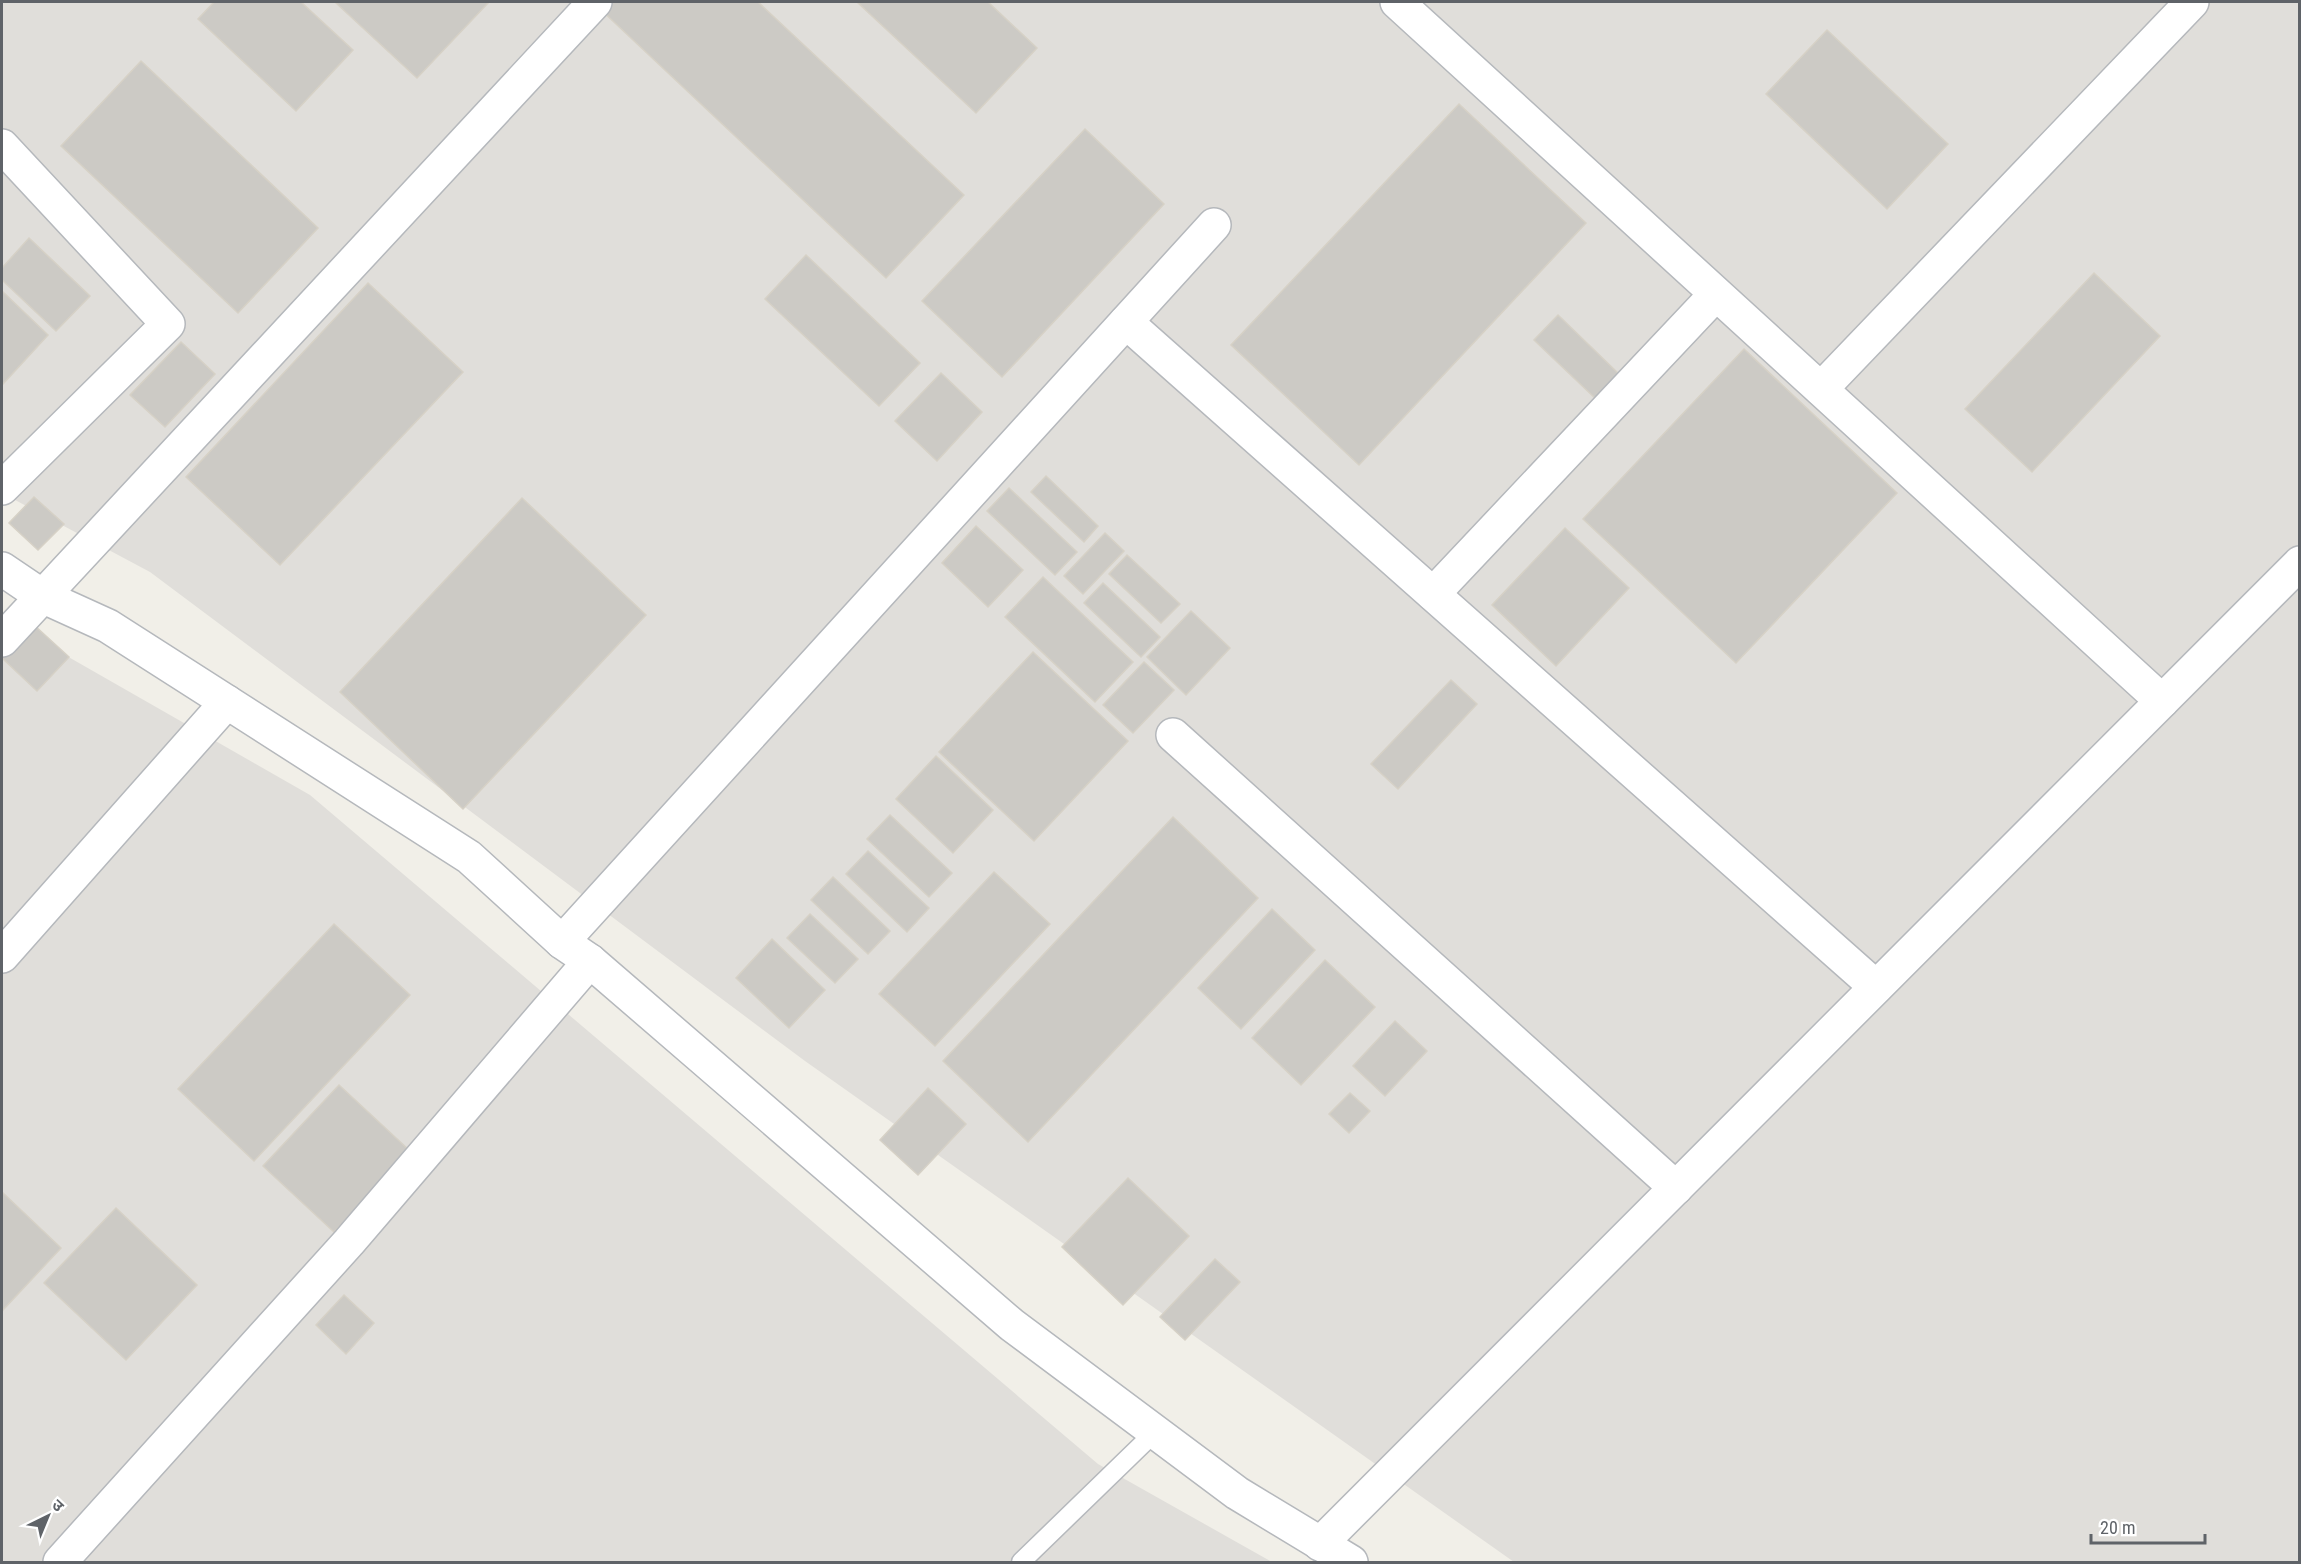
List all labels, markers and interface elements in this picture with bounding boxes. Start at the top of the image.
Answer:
north arrow [18,1486,78,1546]
text: उ [48,1495,68,1516]
scale bar [2091,1507,2205,1545]
text: 20 m [2100,1517,2135,1538]

